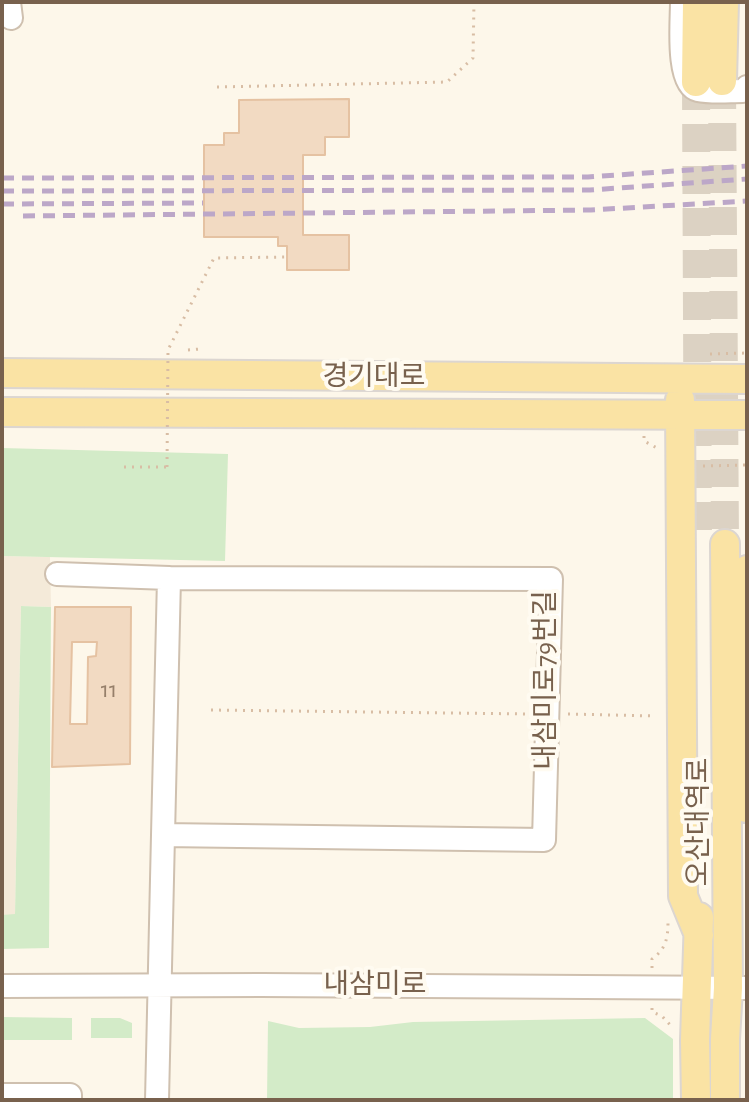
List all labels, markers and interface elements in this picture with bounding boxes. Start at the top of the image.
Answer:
street label: 경기대로 [322,360,426,394]
street label: 내삼미로79번길 [529,590,563,770]
house number: 11 [101,676,117,704]
street label: 오산대역로 [682,758,716,886]
street label: 내삼미로 [323,968,427,1002]

